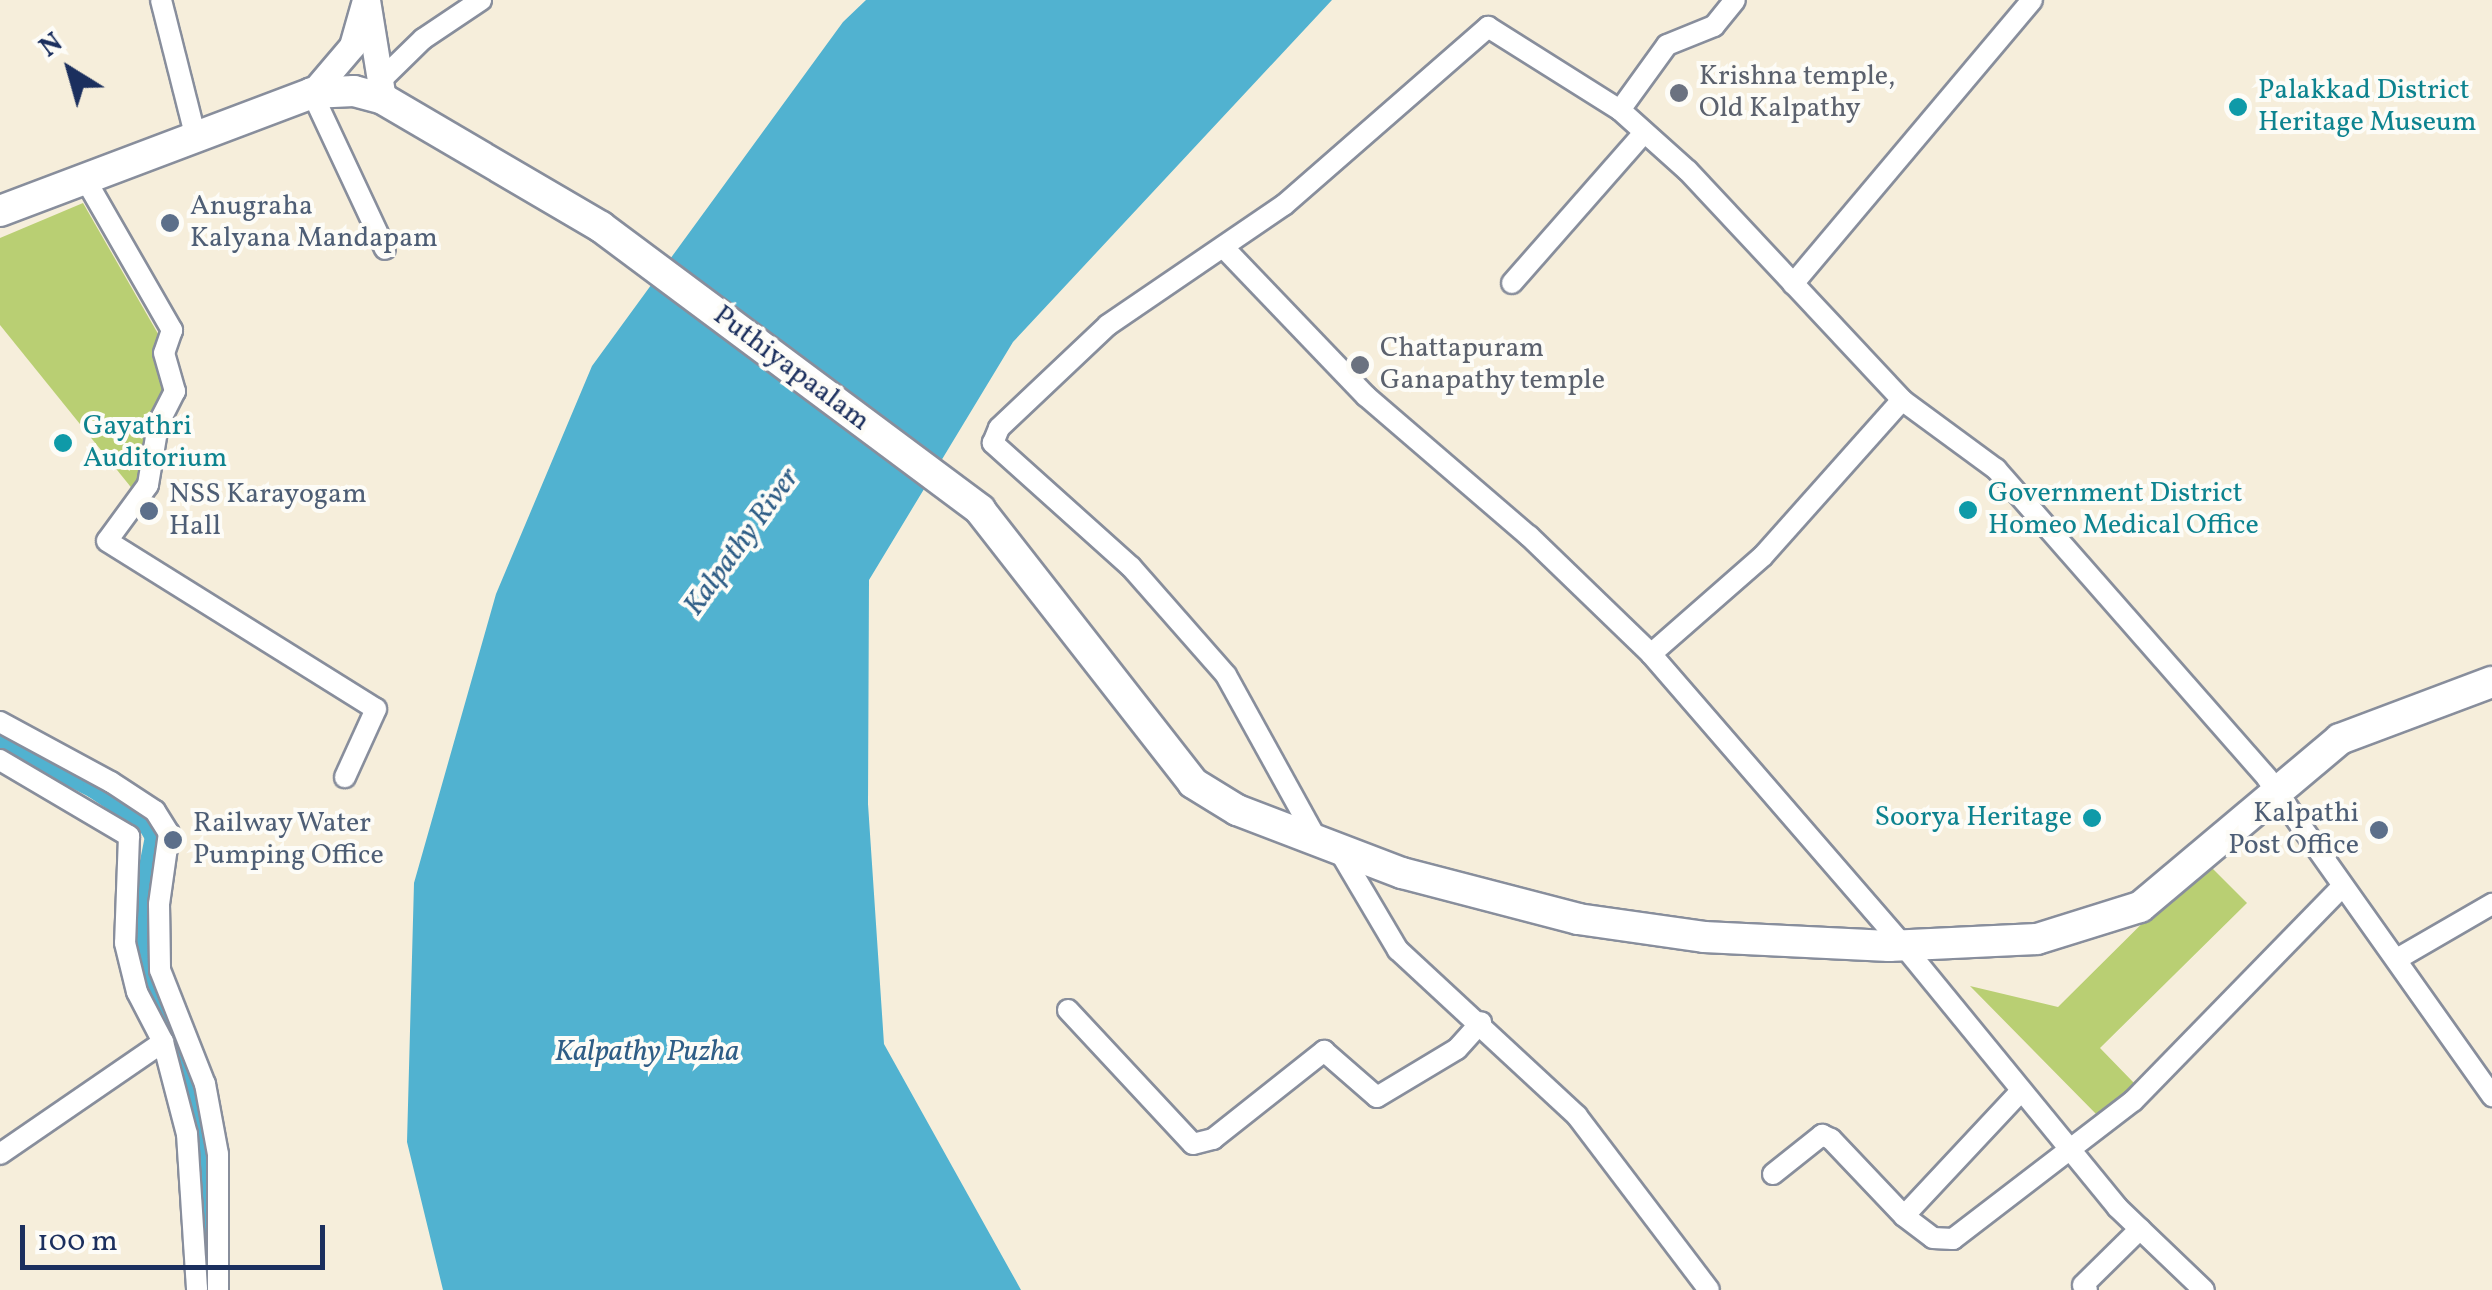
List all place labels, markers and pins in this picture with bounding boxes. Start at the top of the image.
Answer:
place label: Krishna temple, Old Kalpathy [1699,60,1895,126]
place label: Palakkad District Heritage Museum [2258,74,2477,140]
marker: Krishna temple, Old Kalpathy [1668,82,1690,104]
marker: Palakkad District Heritage Museum [2227,96,2249,118]
place label: Anugraha Kalyana Mandapam [190,190,438,256]
marker: Anugraha Kalyana Mandapam [159,212,181,234]
place label: Chattapuram Ganapathy temple [1380,332,1606,398]
marker: Chattapuram Ganapathy temple [1349,354,1371,376]
place label: Gayathri Auditorium [83,410,227,476]
marker: Gayathri Auditorium [52,432,74,454]
place label: Government District Homeo Medical Office [1988,477,2259,543]
place label: NSS Karayogam Hall [169,478,367,544]
marker: Government District Homeo Medical Office [1957,499,1979,521]
marker: NSS Karayogam Hall [138,500,160,522]
place label: Kalpathi Post Office [2228,797,2359,863]
place label: Soorya Heritage [1874,801,2072,835]
place label: Railway Water Pumping Office [193,807,384,873]
marker: Soorya Heritage [2081,807,2103,829]
marker: Kalpathi Post Office [2368,819,2390,841]
marker: Railway Water Pumping Office [162,829,184,851]

